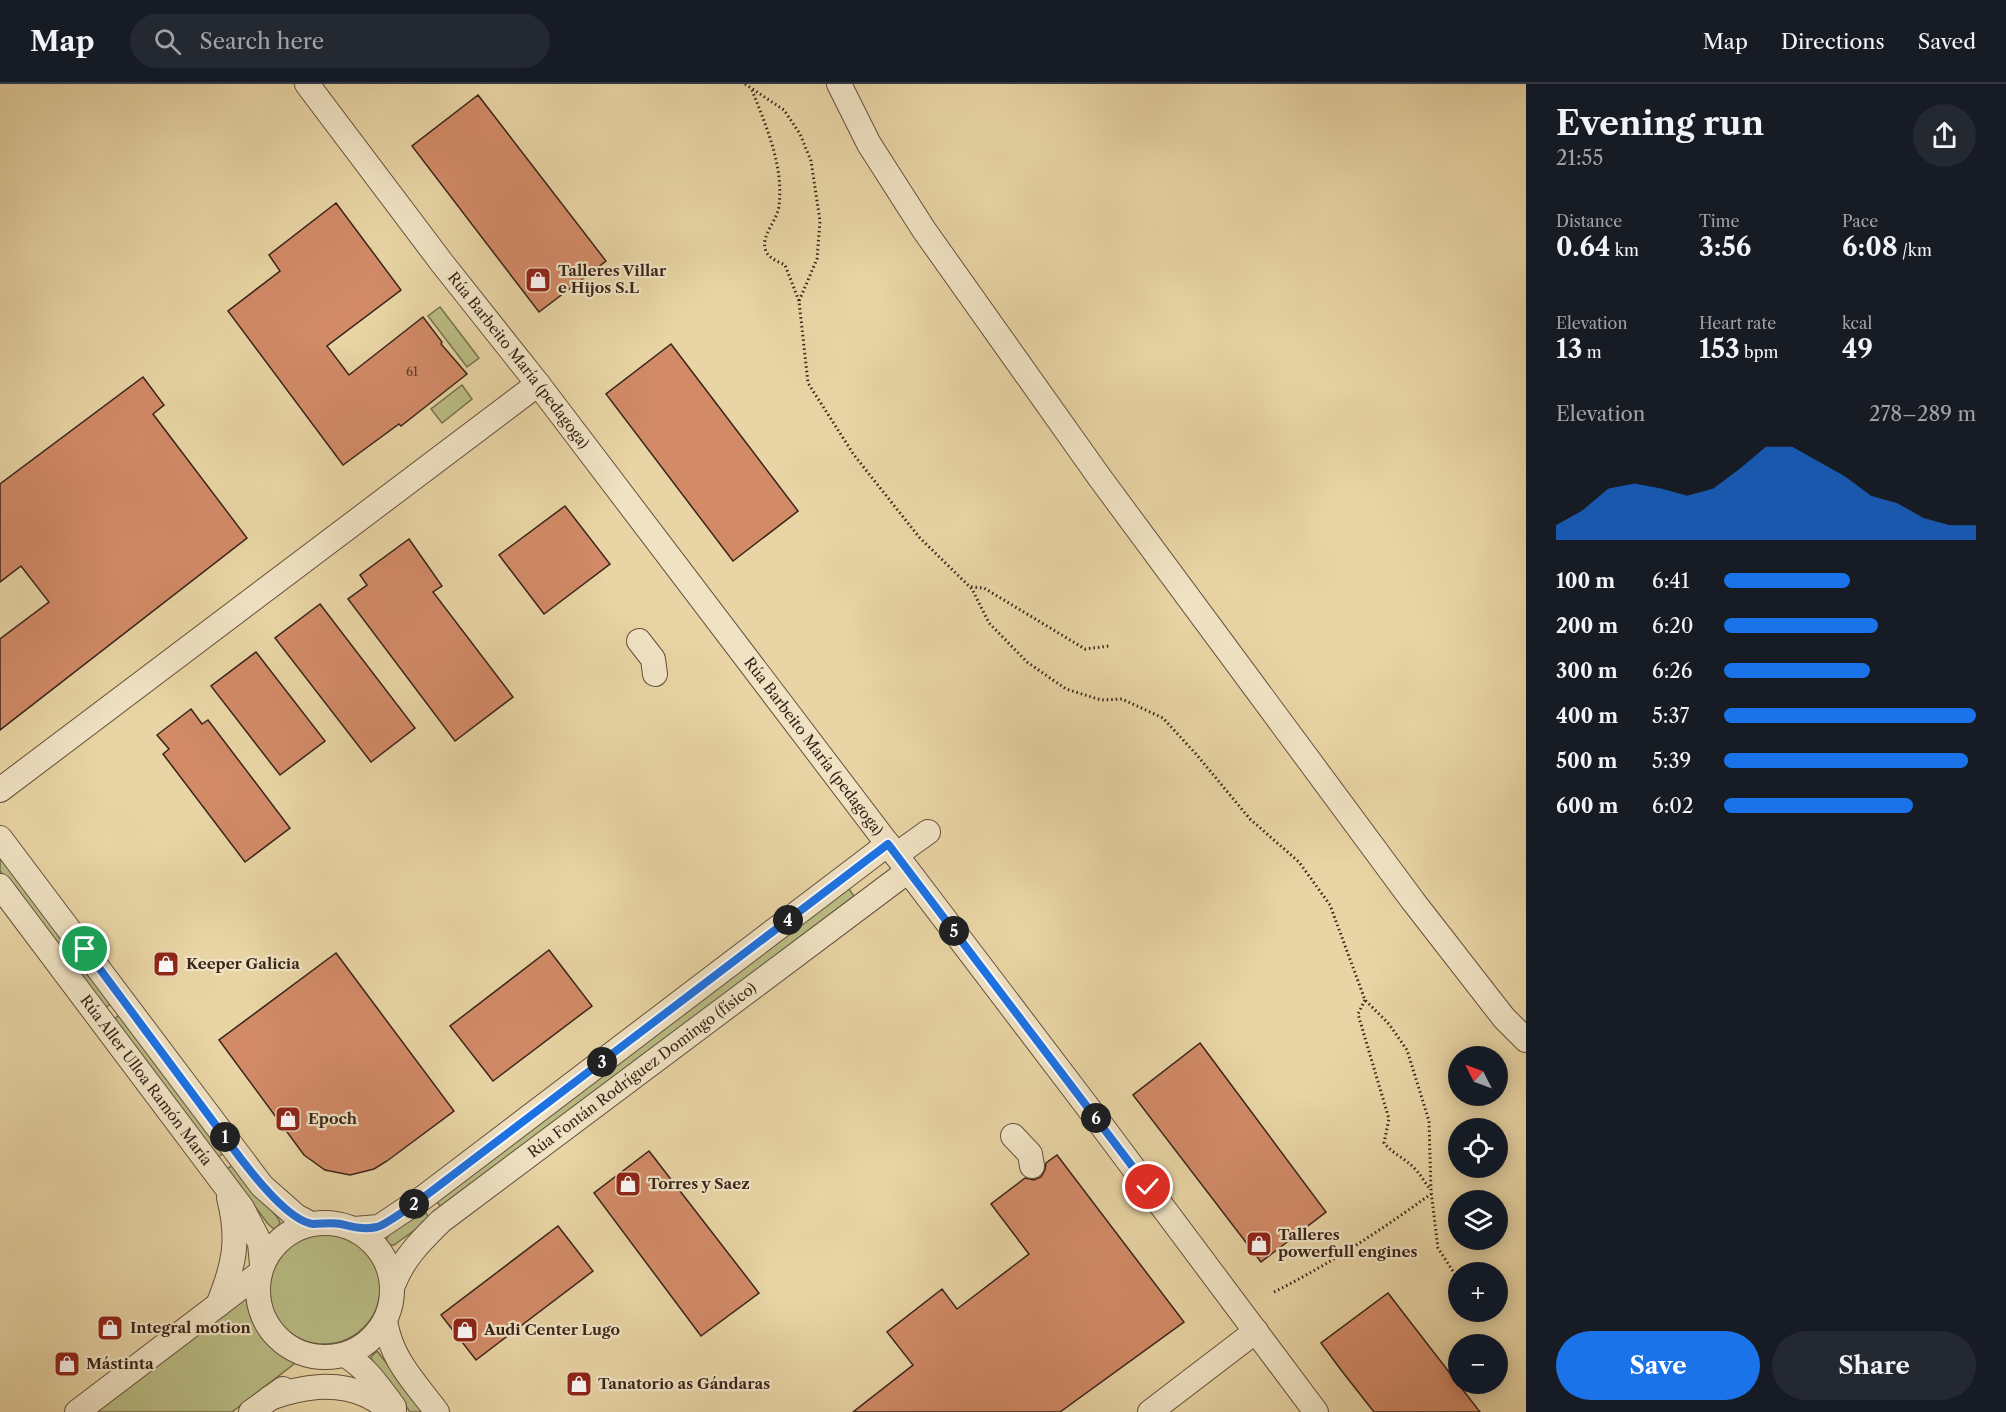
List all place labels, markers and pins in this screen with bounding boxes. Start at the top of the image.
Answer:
place label: Talleres Villar e Hijos S.L [558,261,667,297]
shop icon: Talleres Villar e Hijos S.L [523,265,553,295]
pin: 4 [773,905,803,935]
pin: 5 [939,916,969,946]
pin [59,923,110,974]
shop icon: Keeper Galicia [151,949,181,979]
place label: Keeper Galicia [186,954,300,973]
pin: 3 [587,1047,617,1077]
pin: 6 [1081,1103,1111,1133]
shop icon: Epoch [273,1104,303,1134]
place label: Epoch [308,1109,358,1128]
pin: 1 [210,1122,240,1152]
pin [1122,1161,1173,1212]
shop icon: Torres y Saez [613,1169,643,1199]
place label: Torres y Saez [648,1174,750,1193]
pin: 2 [399,1189,429,1219]
place label: Talleres powerfull engines [1278,1225,1418,1261]
shop icon: Talleres powerfull engines [1244,1229,1274,1259]
shop icon: Integral motion [95,1313,125,1343]
shop icon: Audi Center Lugo [450,1315,480,1345]
place label: Integral motion [130,1318,252,1337]
place label: Audi Center Lugo [483,1320,620,1339]
shop icon: Mástinta [52,1349,82,1379]
place label: Mástinta [86,1354,154,1373]
shop icon: Tanatorio as Gándaras [564,1369,594,1399]
place label: Tanatorio as Gándaras [598,1374,770,1393]

